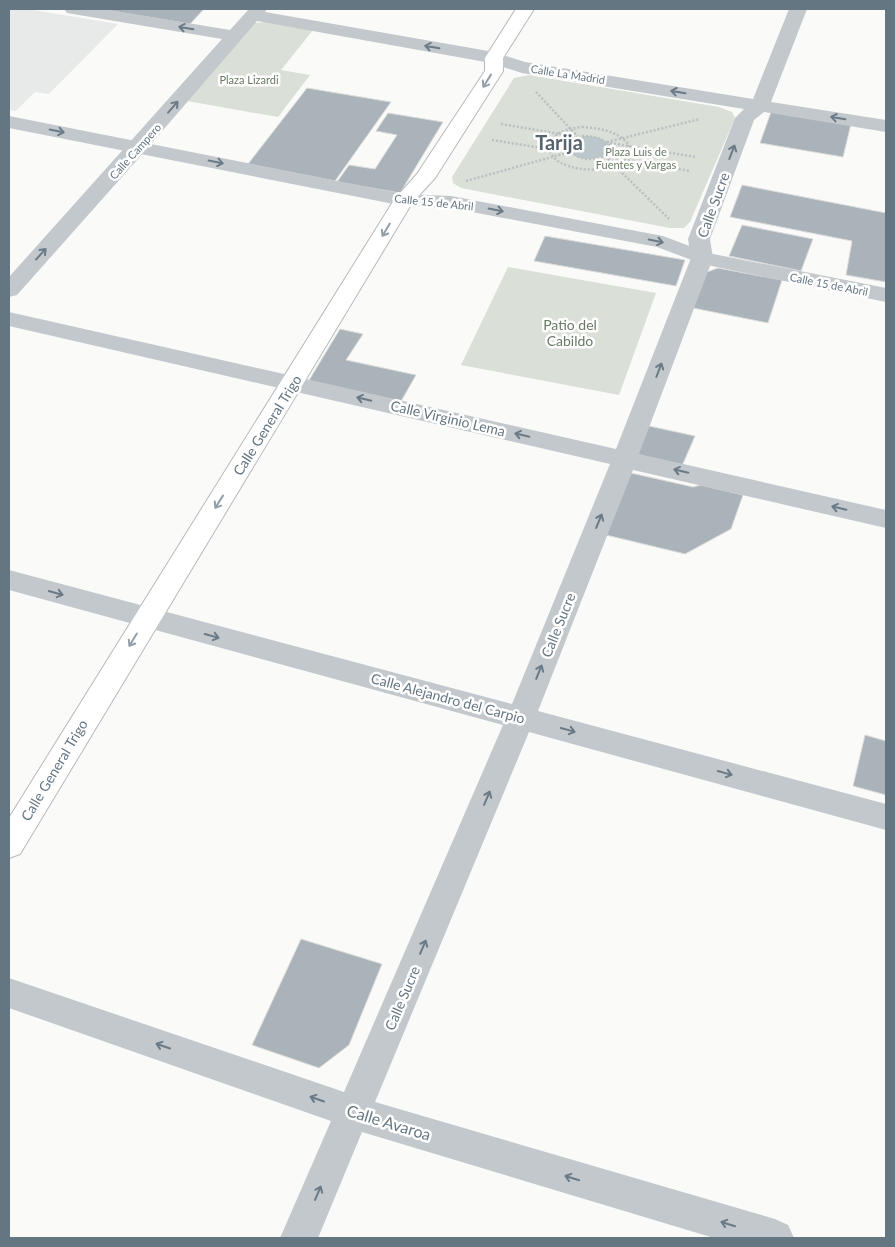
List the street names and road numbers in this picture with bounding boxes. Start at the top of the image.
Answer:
street label: Calle La Madrid [530,62,606,86]
street label: Calle Campero [107,120,163,182]
street label: Calle Sucre [693,170,733,240]
street label: Calle 15 de Abril [394,191,474,213]
street label: Calle 15 de Abril [789,270,869,298]
street label: Calle General Trigo [229,372,305,478]
street label: Calle Virginio Lema [389,397,507,439]
street label: Calle Sucre [537,590,579,660]
street label: Calle Alejandro del Carpio [369,669,527,727]
street label: Calle General Trigo [17,716,91,824]
street label: Calle Sucre [381,963,423,1033]
street label: Calle Avaroa [345,1100,433,1144]

